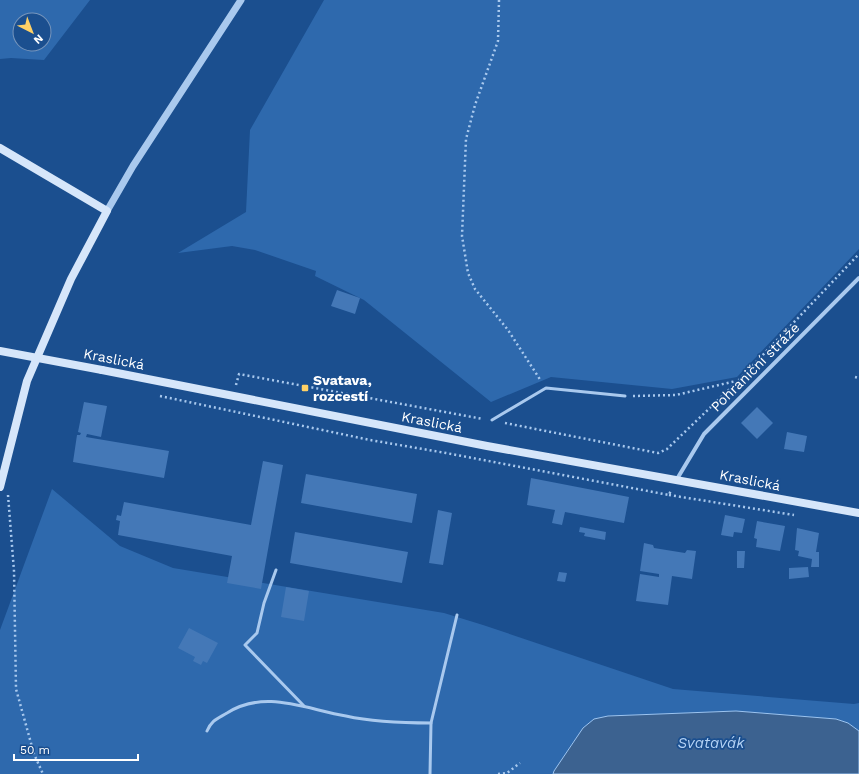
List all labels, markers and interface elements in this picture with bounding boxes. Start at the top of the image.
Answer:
north arrow [12,12,52,52]
text: N [31,32,46,47]
street label: Pohraniční stráže [707,319,803,415]
street label: Kraslická [82,345,146,373]
place label: Svatava, rozcestí [313,372,372,404]
marker: Svatava, rozcestí [300,383,310,393]
street label: Kraslická [400,408,464,436]
street label: Kraslická [718,466,782,494]
water label: Svatavák [678,734,745,752]
scale bar [14,736,138,762]
text: 50 m [20,743,50,757]

